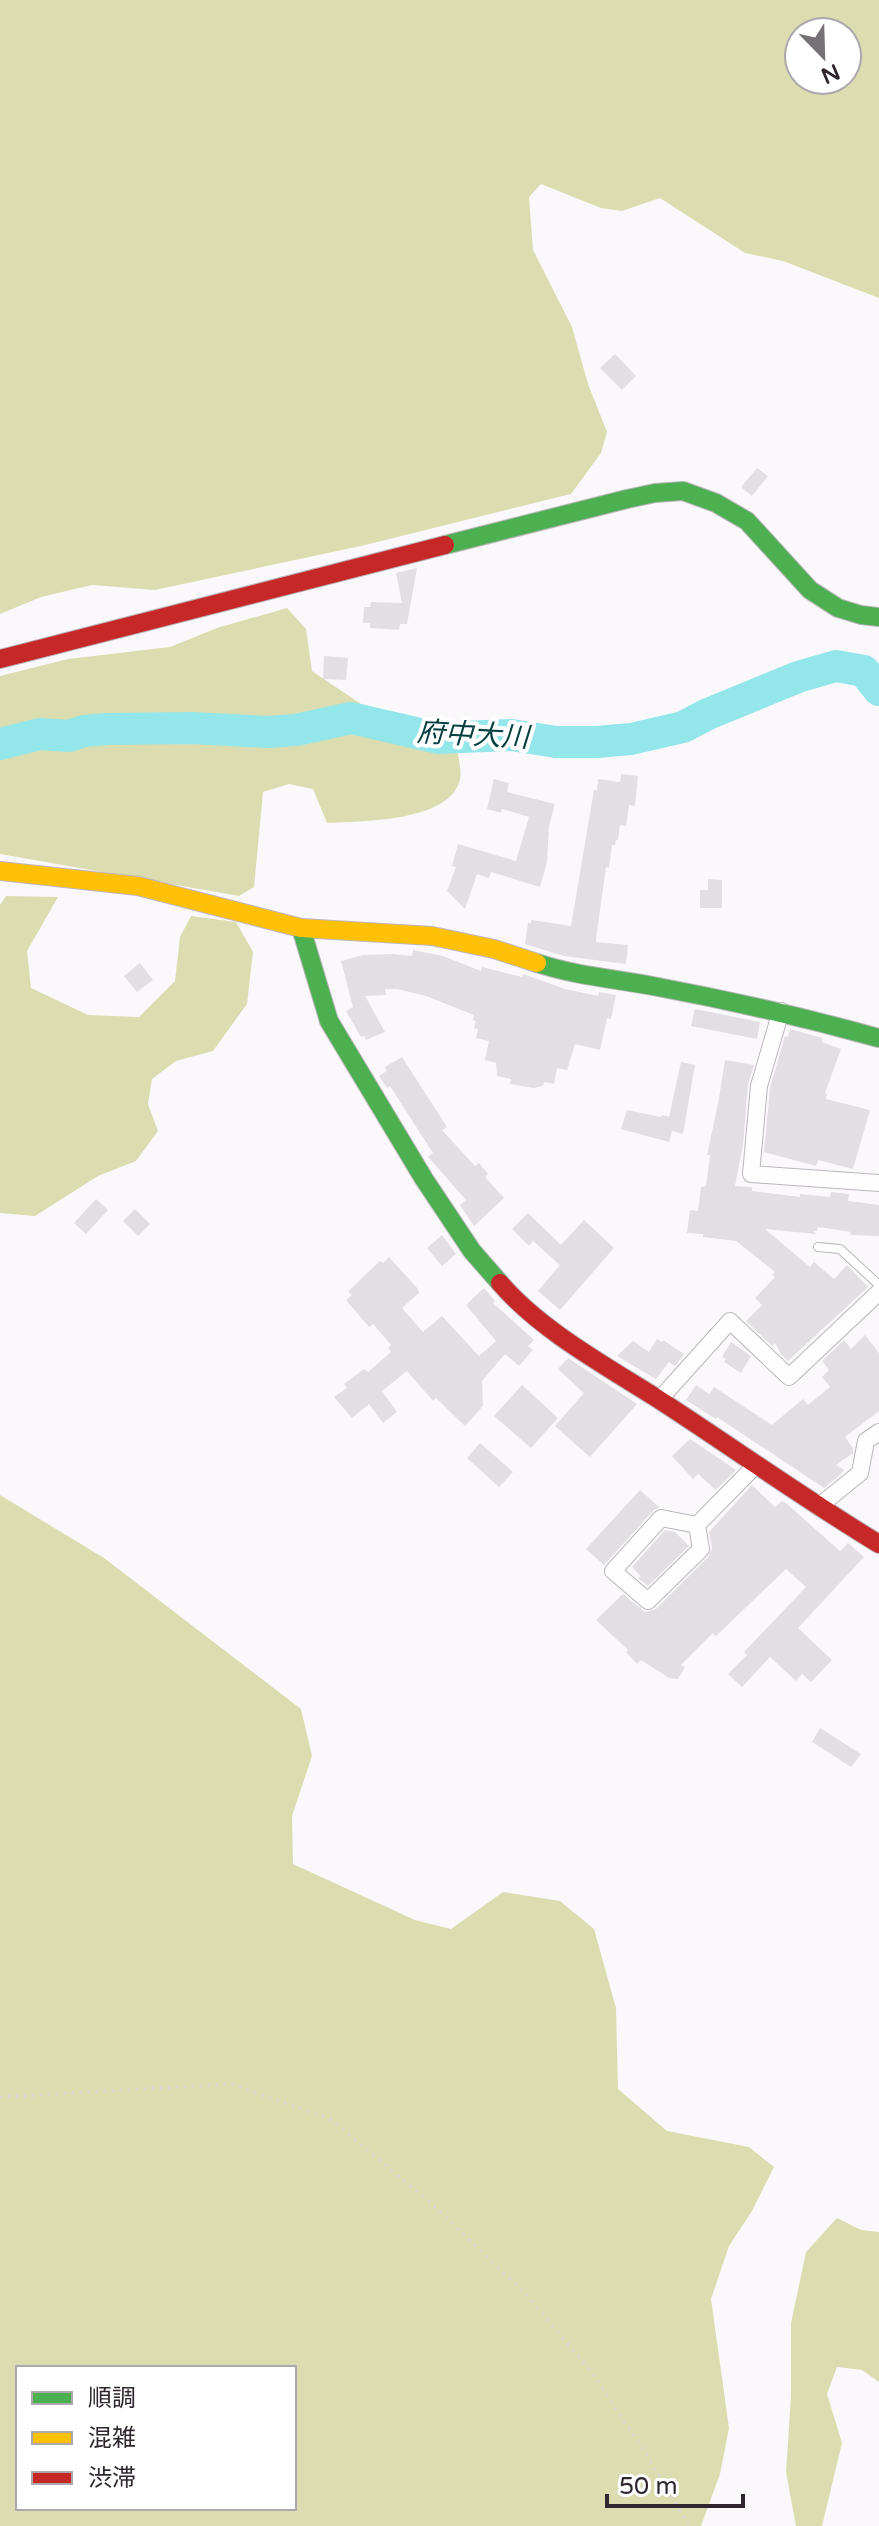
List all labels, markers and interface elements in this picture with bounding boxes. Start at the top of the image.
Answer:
north arrow [783,16,863,96]
text: N [817,58,844,89]
water label: 府中大川 [416,715,533,755]
legend [16,2366,296,2510]
text: 順調 [88,2384,136,2413]
text: 混雑 [88,2424,136,2453]
scale bar [607,2458,743,2508]
text: 渋滞 [88,2464,136,2493]
text: 50 m [619,2472,677,2501]

